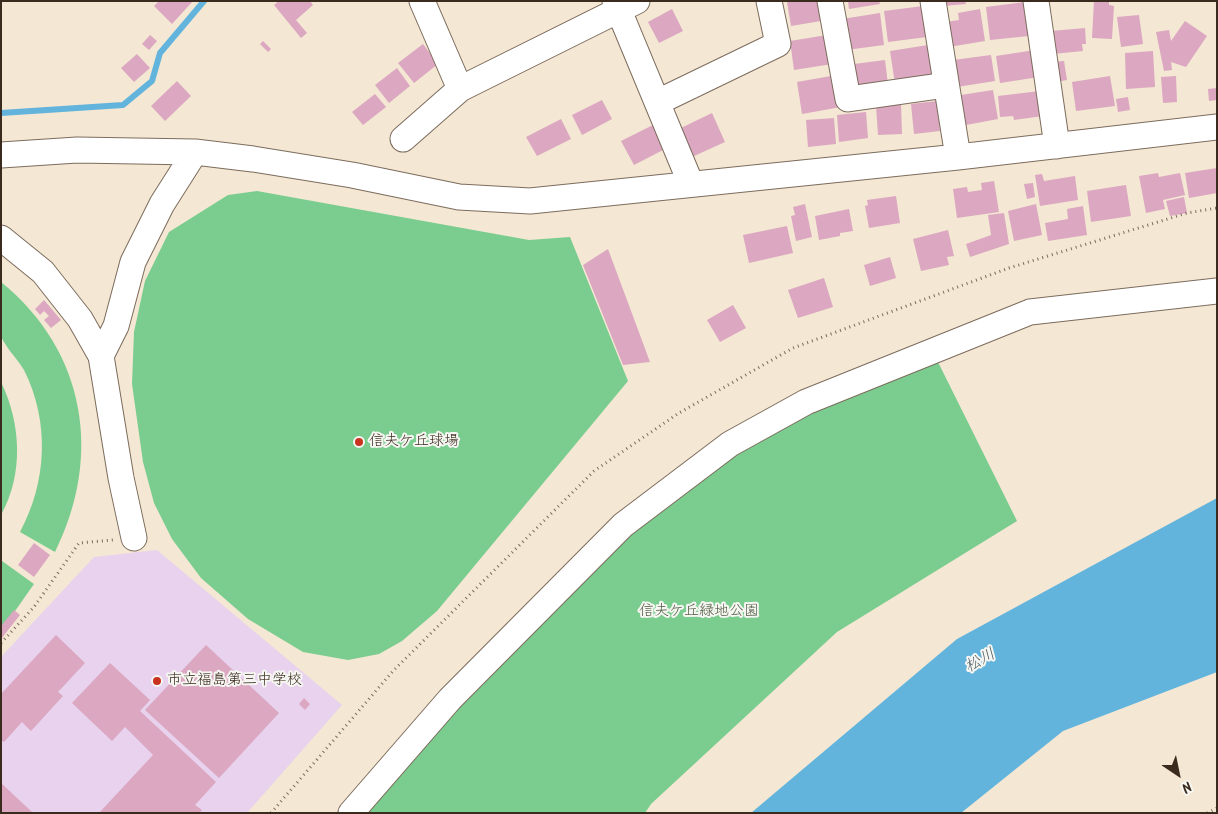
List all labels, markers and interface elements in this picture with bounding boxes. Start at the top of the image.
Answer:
place label: 信夫ケ丘球場 [369,433,459,451]
marker: 信夫ケ丘球場 [353,436,365,448]
park label: 信夫ケ丘緑地公園 [639,603,759,621]
water label: 松川 [962,646,1000,678]
place label: 市立福島第三中学校 [167,672,302,690]
marker: 市立福島第三中学校 [151,675,163,687]
north arrow [1153,749,1203,799]
text: N [1177,775,1196,798]

